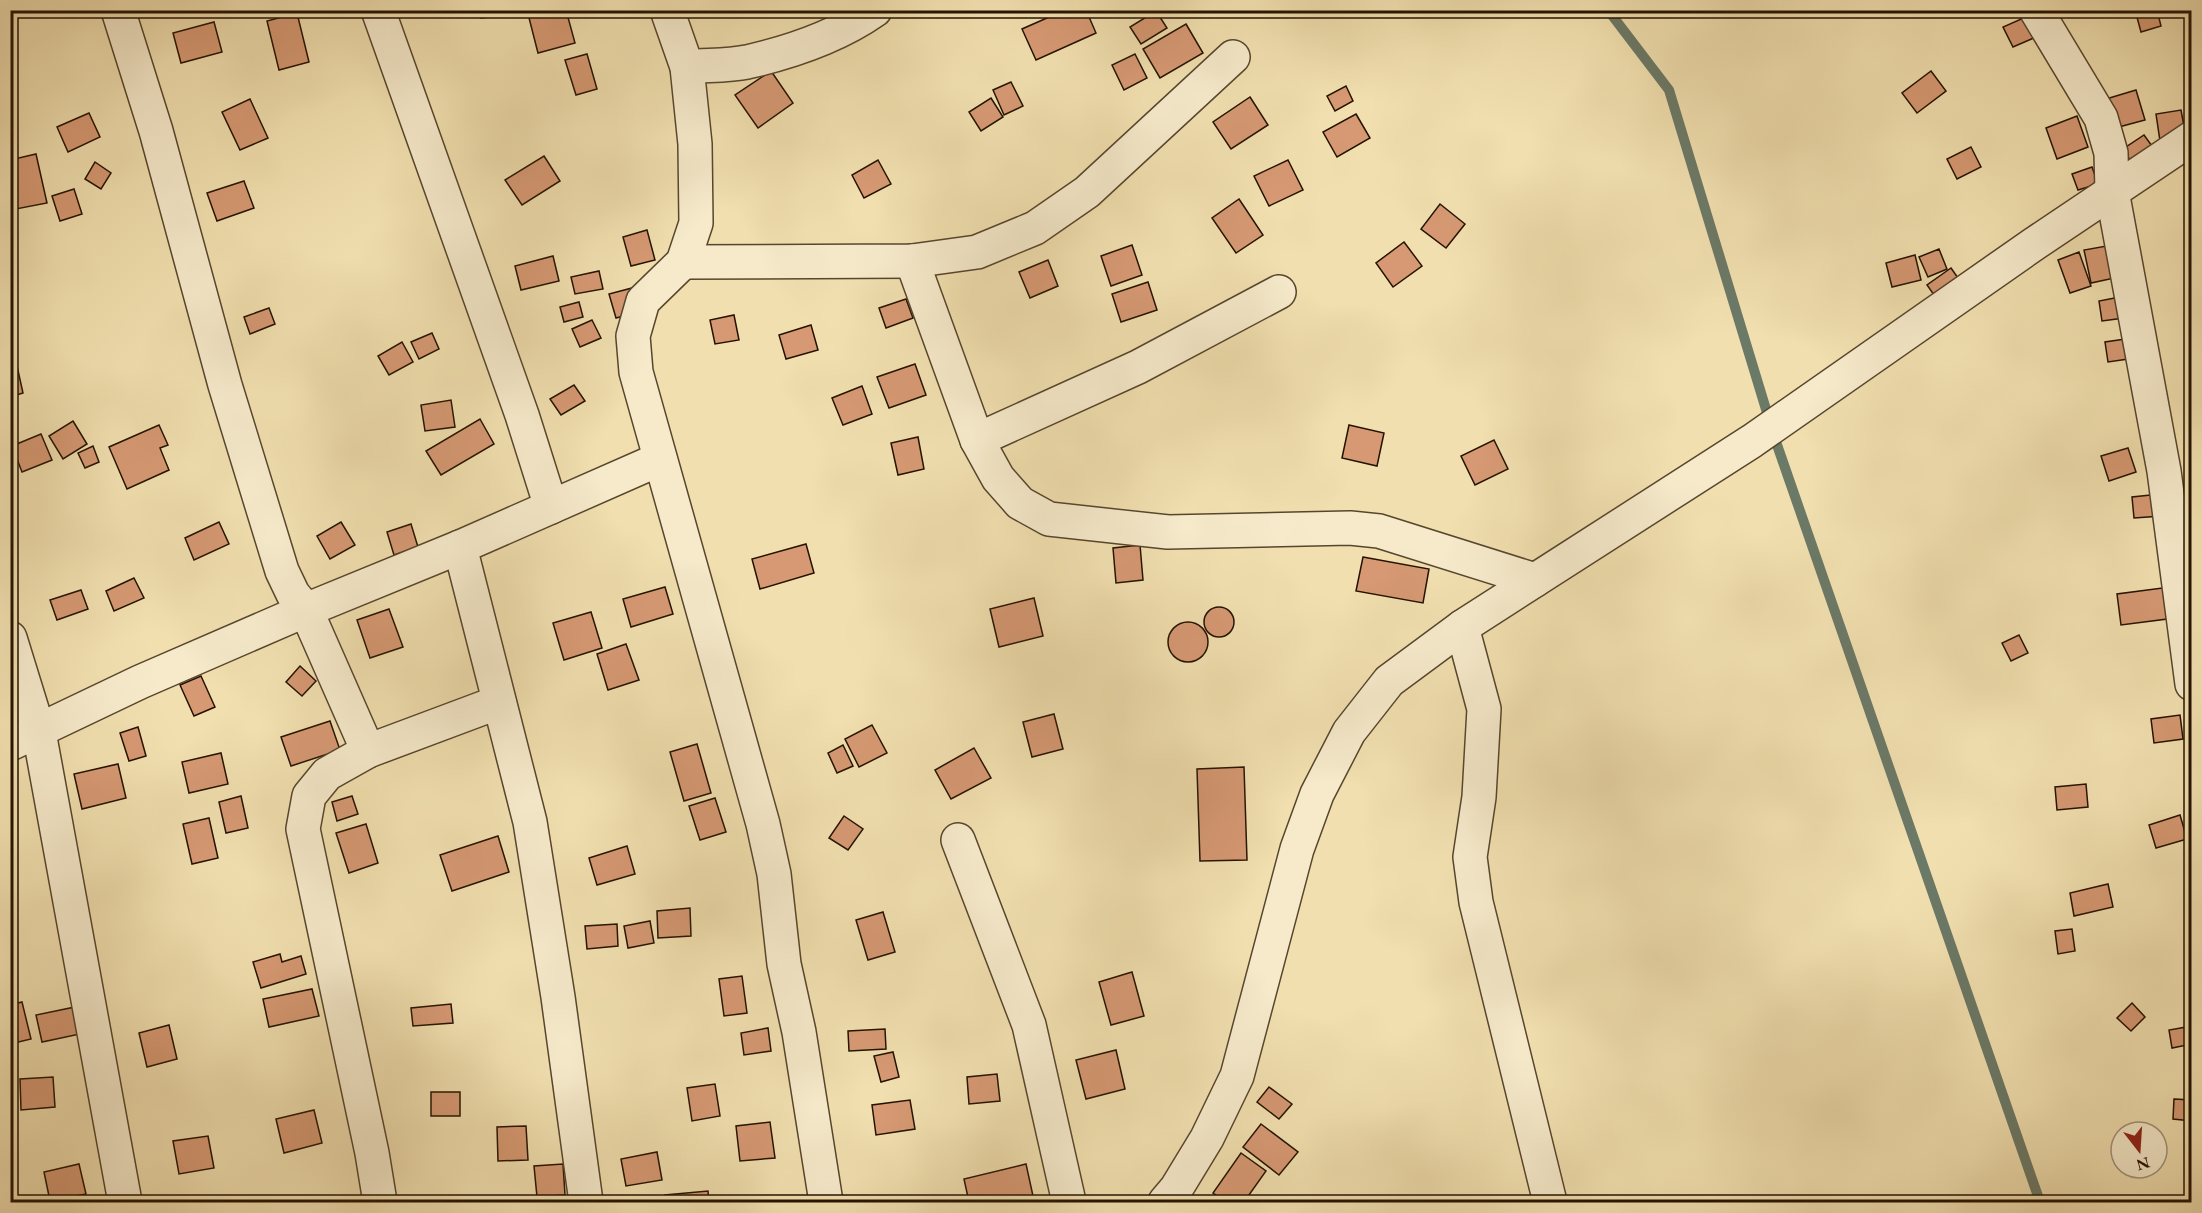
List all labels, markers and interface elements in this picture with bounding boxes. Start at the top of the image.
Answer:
north arrow [2109,1120,2169,1180]
text: N [2134,1152,2153,1176]

